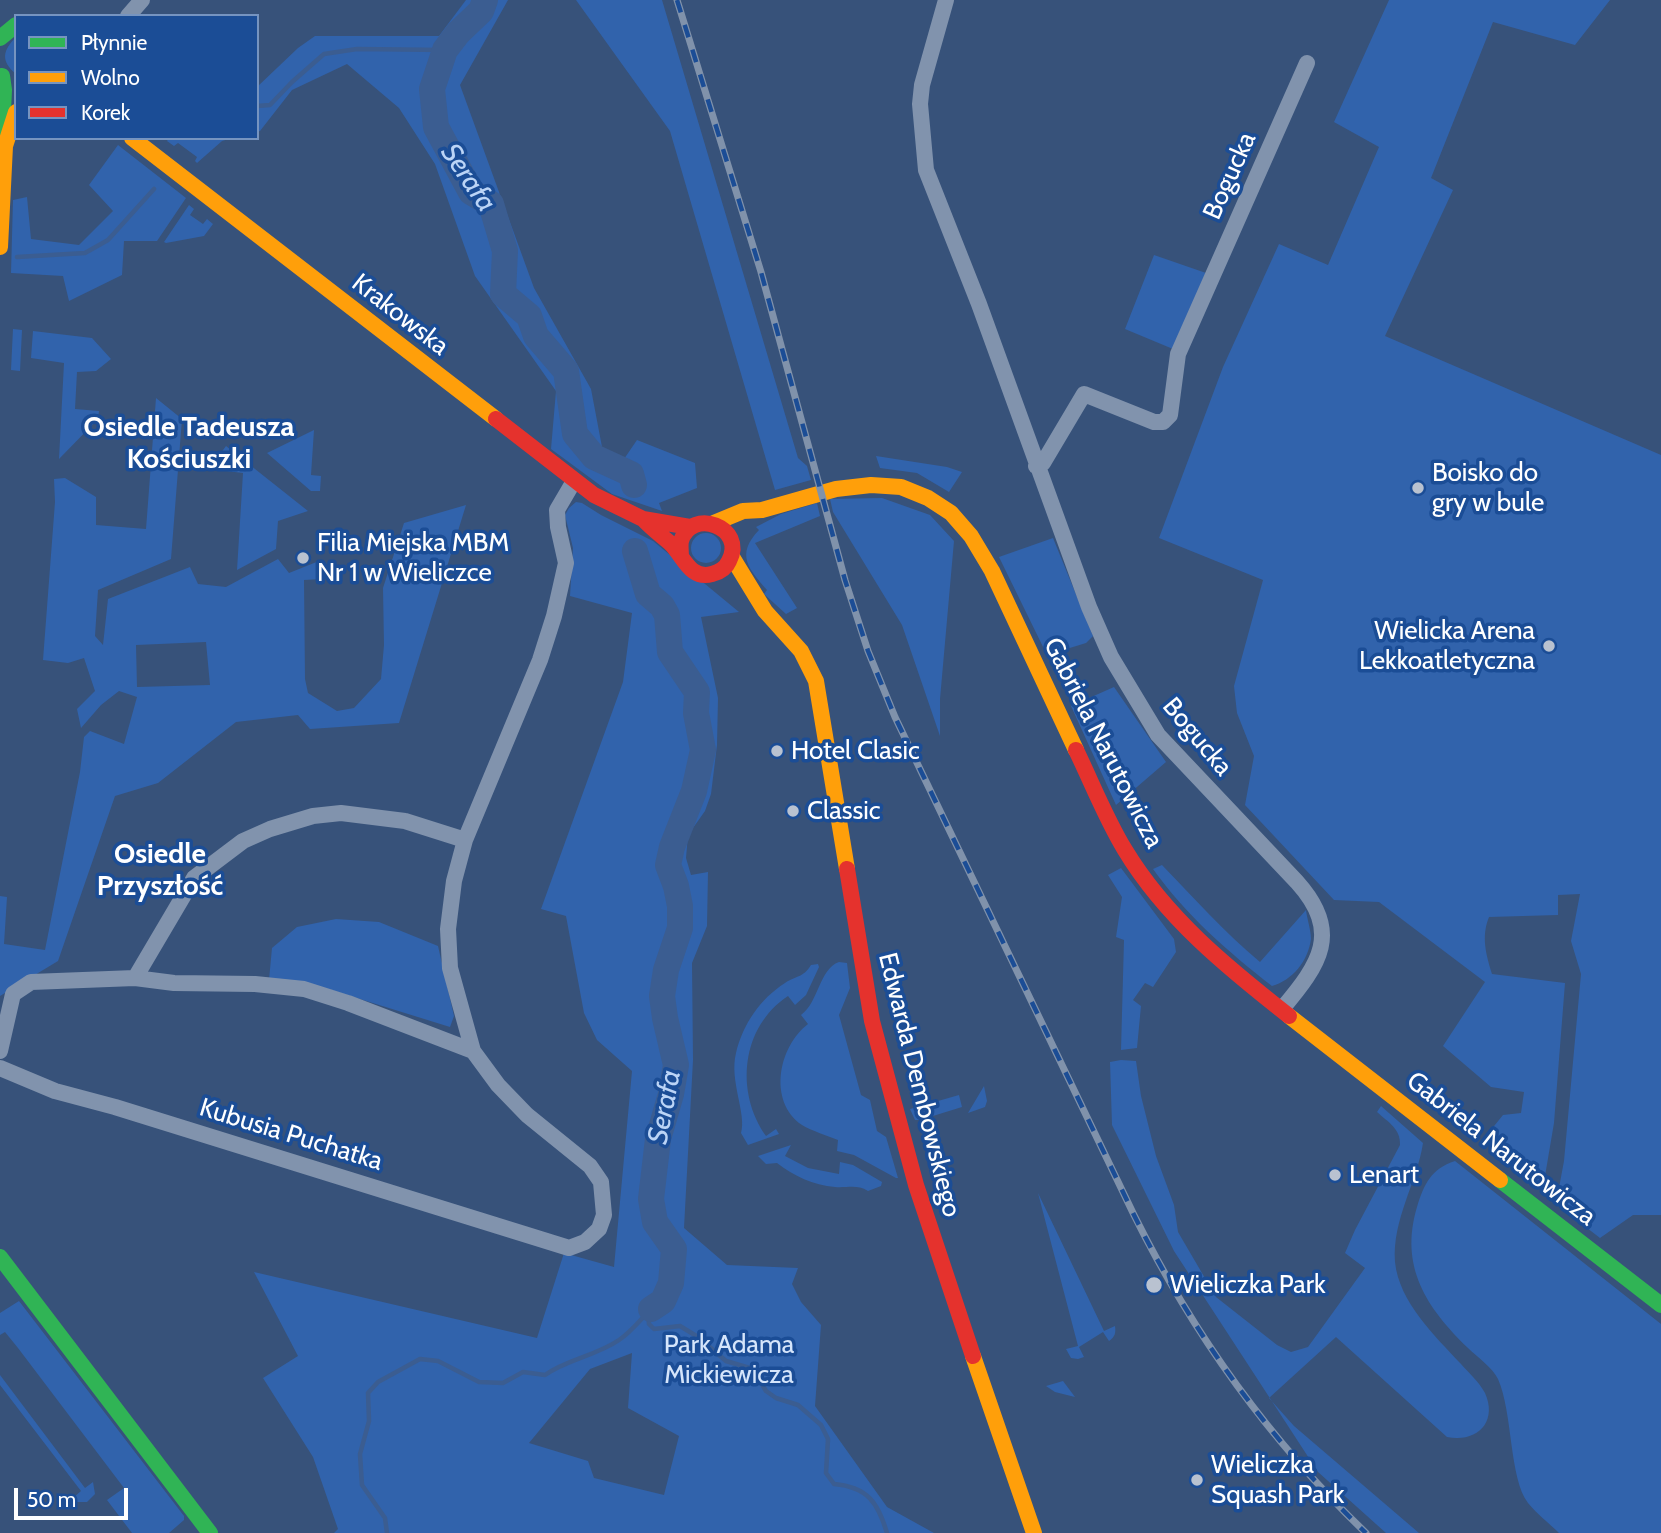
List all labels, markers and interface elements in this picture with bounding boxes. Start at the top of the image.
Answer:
legend [14,14,259,140]
text: Płynnie [81,30,147,55]
text: Wolno [81,65,140,90]
text: Korek [81,100,130,125]
street label: Bogucka [1197,128,1263,224]
water label: Serafa [433,138,503,218]
street label: Krakowska [345,268,455,362]
district label: Osiedle Tadeusza Kościuszki [84,411,294,477]
place label: Boisko do gry w bule [1432,457,1544,518]
marker: Boisko do gry w bule [1410,480,1426,496]
place label: Filia Miejska MBM Nr 1 w Wieliczce [317,527,509,588]
marker: Filia Miejska MBM Nr 1 w Wieliczce [295,550,311,566]
place label: Wielicka Arena Lekkoatletyczna [1359,615,1535,676]
street label: Gabriela Narutowicza [1036,633,1170,853]
marker: Wielicka Arena Lekkoatletyczna [1541,638,1557,654]
street label: Bogucka [1155,692,1239,782]
place label: Hotel Clasic [791,735,920,767]
marker: Hotel Clasic [769,743,785,759]
place label: Classic [807,795,880,827]
marker: Classic [785,803,801,819]
district label: Osiedle Przyszłość [97,838,223,904]
street label: Edwarda Dembowskiego [871,950,967,1220]
street label: Gabriela Narutowicza [1400,1065,1602,1233]
water label: Serafa [641,1067,689,1147]
street label: Kubusia Puchatka [196,1092,386,1178]
place label: Lenart [1349,1159,1419,1191]
marker: Lenart [1327,1167,1343,1183]
place label: Wieliczka Park [1170,1269,1326,1301]
marker: Wieliczka Park [1144,1275,1164,1295]
park label: Park Adama Mickiewicza [664,1329,794,1390]
place label: Wieliczka Squash Park [1211,1449,1344,1510]
marker: Wieliczka Squash Park [1189,1472,1205,1488]
scale bar [18,1474,131,1518]
text: 50 m [27,1487,76,1512]

